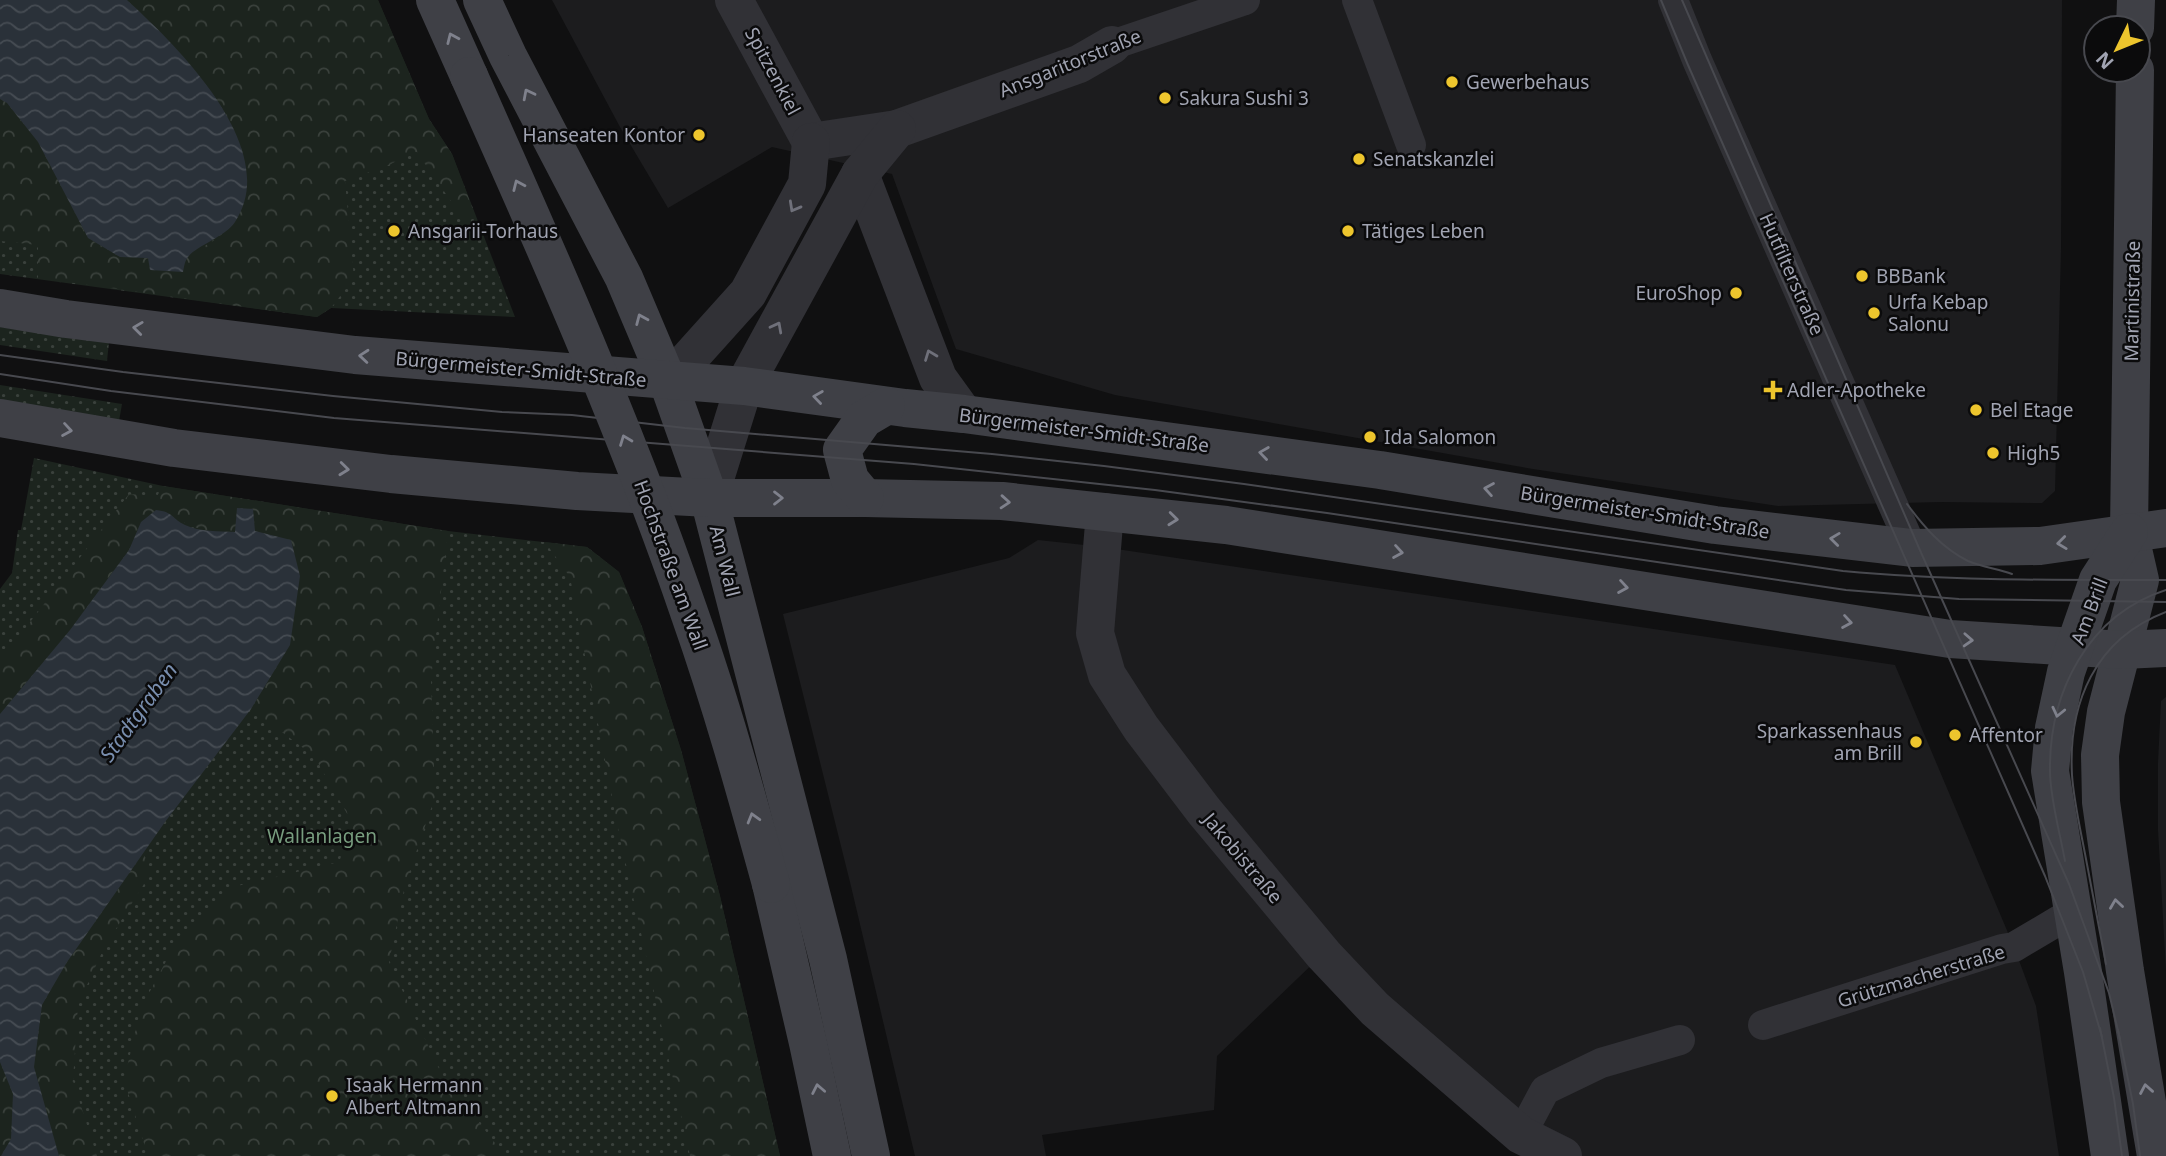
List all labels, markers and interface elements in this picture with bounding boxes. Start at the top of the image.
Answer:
north arrow [2082,14,2152,84]
street label: Spitzenkiel [739,23,807,119]
street label: Ansgaritorstraße [995,23,1145,103]
one-way arrow [446,33,460,45]
text: N [2090,46,2119,75]
place label: Gewerbehaus [1466,69,1589,95]
marker: Gewerbehaus [1444,74,1460,90]
place label: Sakura Sushi 3 [1179,85,1309,111]
one-way arrow [522,89,536,101]
marker: Sakura Sushi 3 [1157,90,1173,106]
place label: Hanseaten Kontor [523,122,685,148]
marker: Hanseaten Kontor [691,127,707,143]
place label: Senatskanzlei [1373,146,1495,172]
marker: Senatskanzlei [1351,151,1367,167]
one-way arrow [512,180,526,192]
one-way arrow [789,200,802,212]
street label: Hutfilterstraße [1753,209,1831,339]
place label: Ansgarii-Torhaus [408,218,558,244]
place label: Tätiges Leben [1362,218,1485,244]
marker: Ansgarii-Torhaus [386,223,402,239]
marker: Tätiges Leben [1340,223,1356,239]
street label: Martinistraße [2118,240,2146,362]
place label: BBBank [1876,263,1946,289]
marker: BBBank [1854,268,1870,284]
place label: EuroShop [1635,280,1722,306]
marker: EuroShop [1728,285,1744,301]
place label: Urfa Kebap Salonu [1888,289,1988,337]
marker: Urfa Kebap Salonu [1866,305,1882,321]
one-way arrow [635,314,649,326]
one-way arrow [132,321,144,336]
one-way arrow [769,322,783,334]
street label: Bürgermeister-Smidt-Straße [394,345,648,393]
one-way arrow [358,349,369,364]
one-way arrow [924,350,938,362]
place label: Adler-Apotheke [1787,377,1926,403]
marker: Adler-Apotheke [1765,382,1781,398]
one-way arrow [812,389,824,404]
place label: Bel Etage [1990,397,2073,423]
street label: Bürgermeister-Smidt-Straße [957,402,1211,458]
marker: Bel Etage [1968,402,1984,418]
one-way arrow [61,422,73,437]
place label: Ida Salomon [1384,424,1496,450]
marker: Ida Salomon [1362,429,1378,445]
one-way arrow [620,435,634,447]
place label: High5 [2007,440,2060,466]
marker: High5 [1985,445,2001,461]
one-way arrow [1259,446,1270,461]
one-way arrow [338,461,350,476]
street label: Hochstraße am Wall [628,476,714,654]
street label: Bürgermeister-Smidt-Straße [1519,479,1771,545]
one-way arrow [1483,482,1495,497]
one-way arrow [773,490,783,506]
one-way arrow [1000,494,1011,509]
one-way arrow [1168,511,1179,526]
street label: Am Wall [704,523,746,599]
one-way arrow [1830,532,1841,547]
one-way arrow [2056,536,2068,551]
one-way arrow [1392,544,1404,559]
street label: Am Brill [2064,574,2114,648]
one-way arrow [1617,579,1629,594]
one-way arrow [1841,614,1853,629]
one-way arrow [1963,632,1974,647]
water label: Stadtgraben [93,657,183,767]
one-way arrow [2052,706,2067,718]
place label: Sparkassenhaus am Brill [1757,718,1902,766]
place label: Affentor [1969,722,2043,748]
marker: Affentor [1947,727,1963,743]
marker: Sparkassenhaus am Brill [1908,734,1924,750]
street label: Jakobistraße [1196,806,1289,909]
one-way arrow [747,812,761,824]
park label: Wallanlagen [267,823,377,849]
one-way arrow [2108,898,2123,910]
street label: Grützmacherstraße [1834,938,2008,1014]
place label: Isaak Hermann Albert Altmann [346,1072,483,1120]
one-way arrow [811,1083,826,1095]
one-way arrow [2139,1083,2154,1095]
marker: Isaak Hermann Albert Altmann [324,1088,340,1104]

